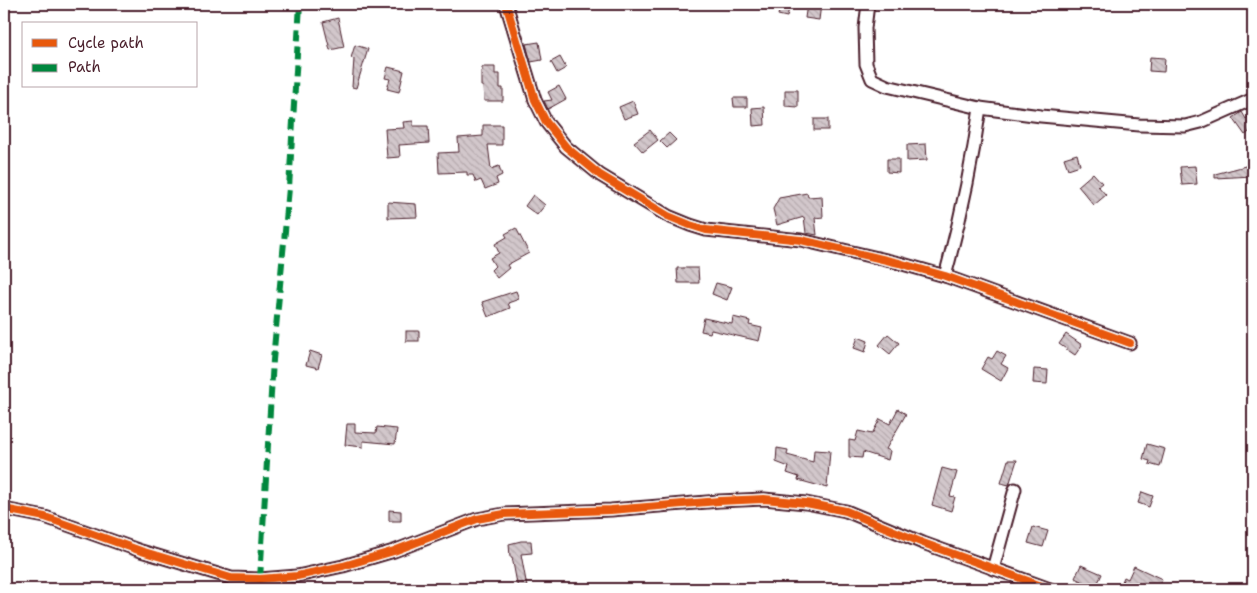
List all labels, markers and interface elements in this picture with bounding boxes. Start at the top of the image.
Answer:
legend [22,22,198,88]
text: Cycle path [68,33,144,53]
text: Path [68,57,101,77]

